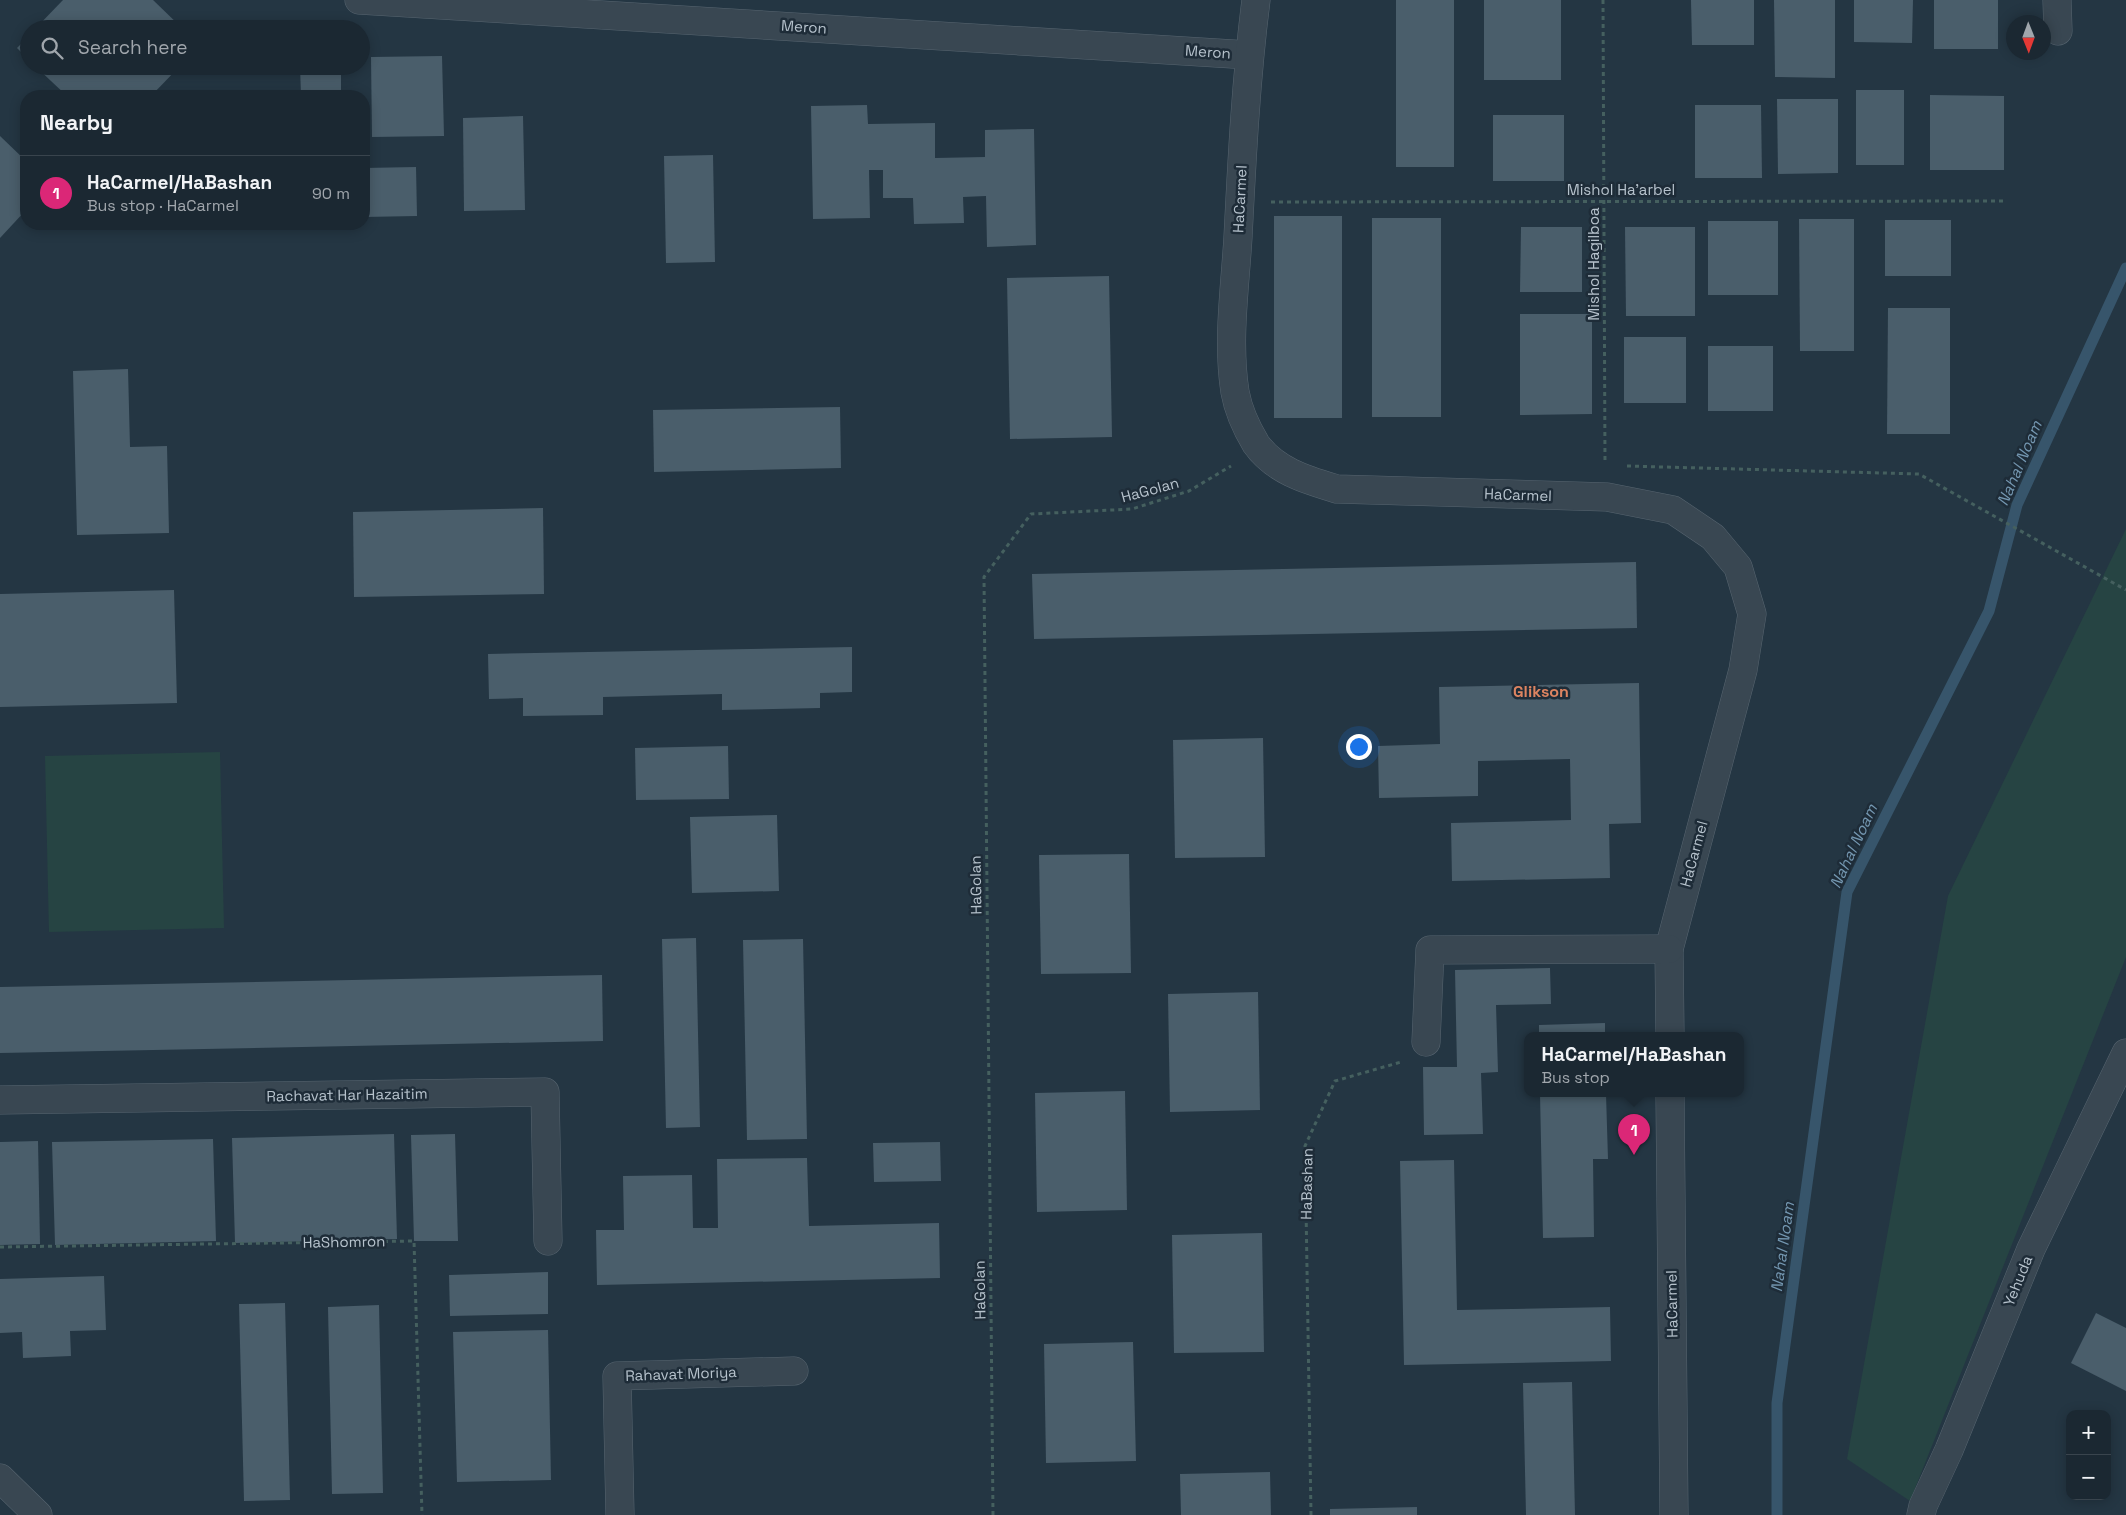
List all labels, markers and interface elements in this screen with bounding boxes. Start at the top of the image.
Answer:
street label: Meron [781,15,828,38]
north arrow [2006,15,2051,60]
search box [20,20,370,75]
icon: search [38,34,66,62]
text: Search here [78,35,188,60]
street label: Meron [1185,40,1232,63]
text: Nearby [40,109,113,136]
street label: HaCarmel [1228,165,1251,233]
text: HaCarmel/HaBashan [87,170,272,195]
street label: Mishol Ha'arbel [1567,180,1675,199]
text: 1 [52,183,60,204]
text: 90 m [312,183,350,204]
text: Bus stop · HaCarmel [87,195,239,216]
street label: Mishol Hagilboa [1584,207,1603,321]
water label: Nahal Noam [1992,416,2047,509]
street label: HaGolan [1119,473,1181,506]
street label: HaCarmel [1484,484,1552,505]
district label: Glikson [1513,681,1569,702]
your location [1346,734,1372,760]
water label: Nahal Noam [1825,800,1883,892]
street label: HaCarmel [1676,819,1711,889]
street label: HaGolan [965,855,986,915]
popup [1524,1032,1744,1097]
text: HaCarmel/HaBashan [1541,1042,1727,1067]
text: Bus stop [1541,1067,1610,1088]
street label: Rachavat Har Hazaitim [266,1084,428,1105]
pin: 1 [1618,1114,1650,1155]
street label: HaBashan [1296,1148,1317,1220]
water label: Nahal Noam [1766,1200,1799,1293]
street label: HaShomron [302,1231,386,1252]
street label: Yehuda [1999,1252,2036,1309]
street label: HaGolan [969,1260,990,1320]
street label: HaCarmel [1661,1270,1682,1338]
street label: Rahavat Moriya [625,1362,737,1385]
map controls [2066,1410,2111,1500]
button: + [2066,1410,2111,1455]
button: − [2066,1455,2111,1500]

